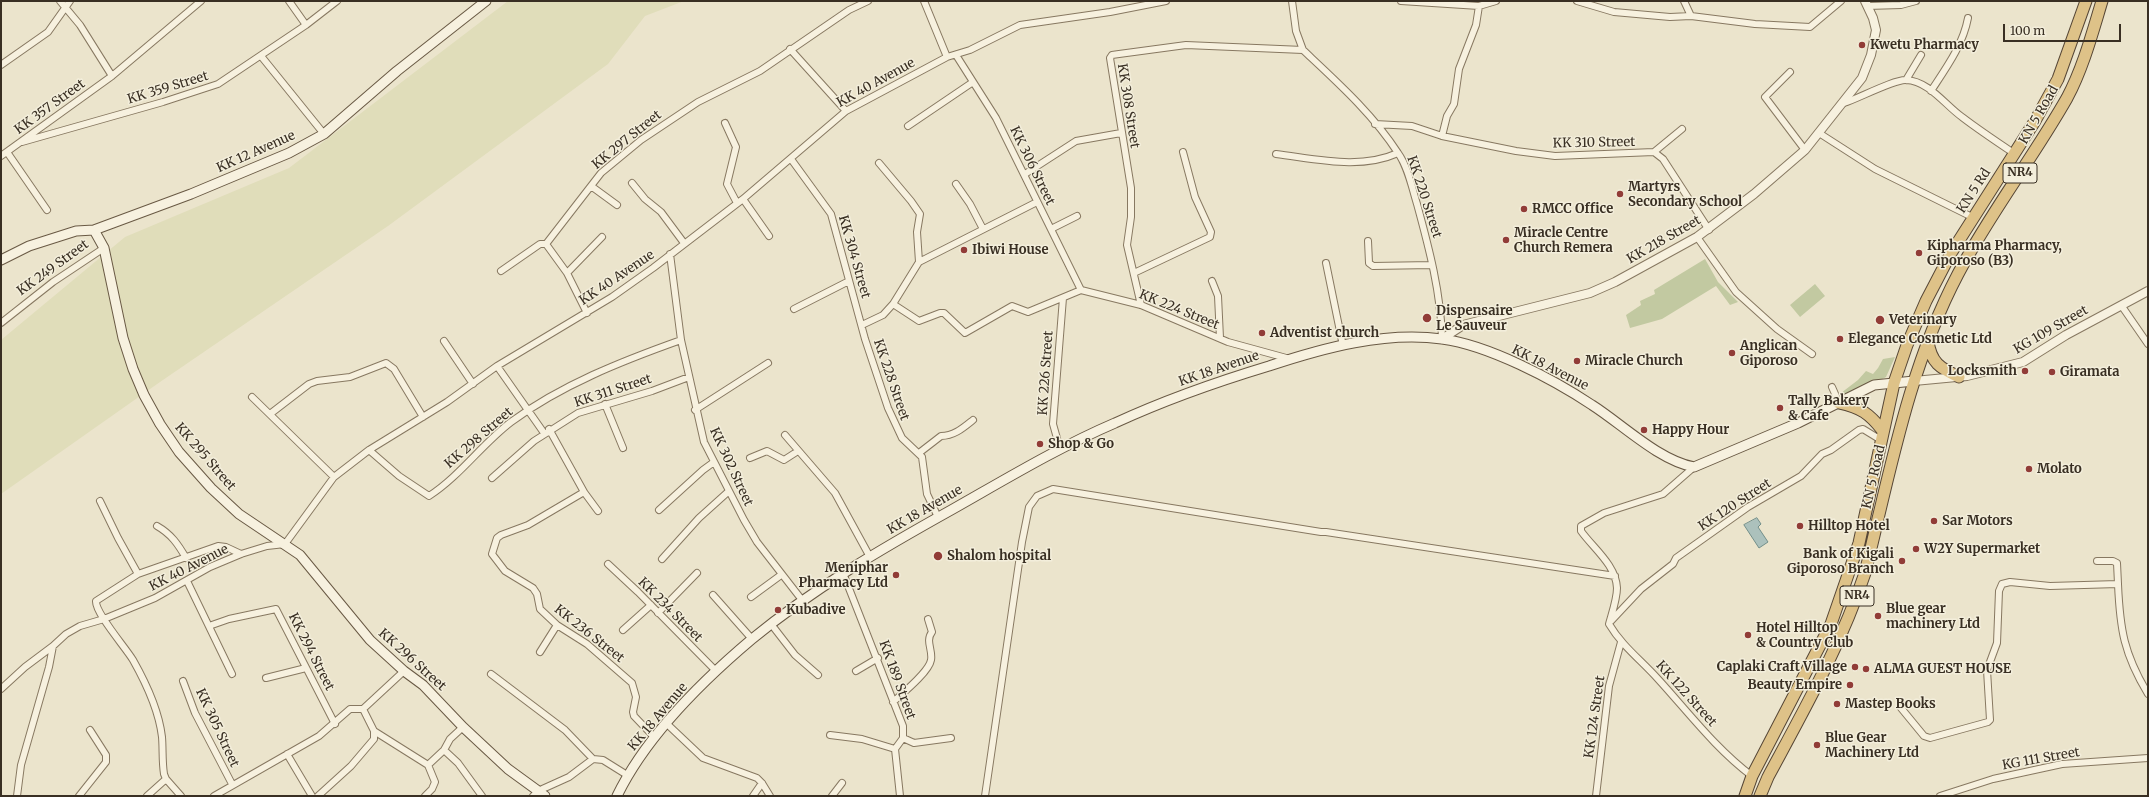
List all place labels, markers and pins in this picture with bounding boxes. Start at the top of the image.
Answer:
place label: Kwetu Pharmacy [1870,37,1979,53]
marker: Kwetu Pharmacy [1857,40,1867,50]
place label: Martyrs Secondary School [1628,179,1742,210]
marker: Martyrs Secondary School [1615,189,1625,199]
place label: RMCC Office [1532,201,1613,217]
marker: RMCC Office [1519,204,1529,214]
place label: Miracle Centre Church Remera [1514,225,1613,256]
marker: Miracle Centre Church Remera [1501,235,1511,245]
place label: Kipharma Pharmacy, Giporoso (B3) [1927,238,2062,269]
place label: Ibiwi House [972,242,1049,258]
marker: Ibiwi House [959,245,969,255]
marker: Kipharma Pharmacy, Giporoso (B3) [1914,248,1924,258]
place label: Dispensaire Le Sauveur [1436,303,1513,334]
marker: Dispensaire Le Sauveur [1421,312,1433,324]
place label: Veterinary [1889,312,1957,328]
marker: Veterinary [1874,314,1886,326]
place label: Adventist church [1270,325,1379,341]
marker: Adventist church [1257,328,1267,338]
place label: Elegance Cosmetic Ltd [1848,331,1992,347]
marker: Elegance Cosmetic Ltd [1835,334,1845,344]
place label: Anglican Giporoso [1740,338,1798,369]
marker: Anglican Giporoso [1727,348,1737,358]
place label: Miracle Church [1585,353,1683,369]
marker: Miracle Church [1572,356,1582,366]
place label: Locksmith [1948,363,2017,379]
place label: Giramata [2060,364,2120,380]
marker: Locksmith [2020,366,2030,376]
marker: Giramata [2047,367,2057,377]
place label: Tally Bakery & Cafe [1788,393,1869,424]
marker: Tally Bakery & Cafe [1775,403,1785,413]
place label: Happy Hour [1652,422,1729,438]
marker: Happy Hour [1639,425,1649,435]
place label: Shop & Go [1048,436,1114,452]
marker: Shop & Go [1035,439,1045,449]
place label: Molato [2037,461,2082,477]
marker: Molato [2024,464,2034,474]
place label: Sar Motors [1942,513,2013,529]
marker: Sar Motors [1929,516,1939,526]
place label: Hilltop Hotel [1808,518,1890,534]
marker: Hilltop Hotel [1795,521,1805,531]
place label: W2Y Supermarket [1924,541,2040,557]
marker: W2Y Supermarket [1911,544,1921,554]
place label: Bank of Kigali Giporoso Branch [1787,546,1894,577]
place label: Shalom hospital [947,548,1051,564]
marker: Shalom hospital [932,550,944,562]
marker: Bank of Kigali Giporoso Branch [1897,556,1907,566]
place label: Meniphar Pharmacy Ltd [799,560,888,591]
marker: Meniphar Pharmacy Ltd [891,570,901,580]
place label: Blue gear machinery Ltd [1886,601,1980,632]
place label: Kubadive [786,602,846,618]
marker: Kubadive [773,605,783,615]
marker: Blue gear machinery Ltd [1873,611,1883,621]
place label: Hotel Hilltop & Country Club [1756,620,1853,651]
marker: Hotel Hilltop & Country Club [1743,630,1753,640]
place label: Caplaki Craft Village [1717,659,1847,675]
place label: ALMA GUEST HOUSE [1874,661,2011,677]
marker: Caplaki Craft Village [1850,662,1860,672]
marker: ALMA GUEST HOUSE [1861,664,1871,674]
place label: Beauty Empire [1747,677,1842,693]
marker: Beauty Empire [1845,680,1855,690]
place label: Mastep Books [1845,696,1936,712]
marker: Mastep Books [1832,699,1842,709]
place label: Blue Gear Machinery Ltd [1825,730,1919,761]
marker: Blue Gear Machinery Ltd [1812,740,1822,750]

